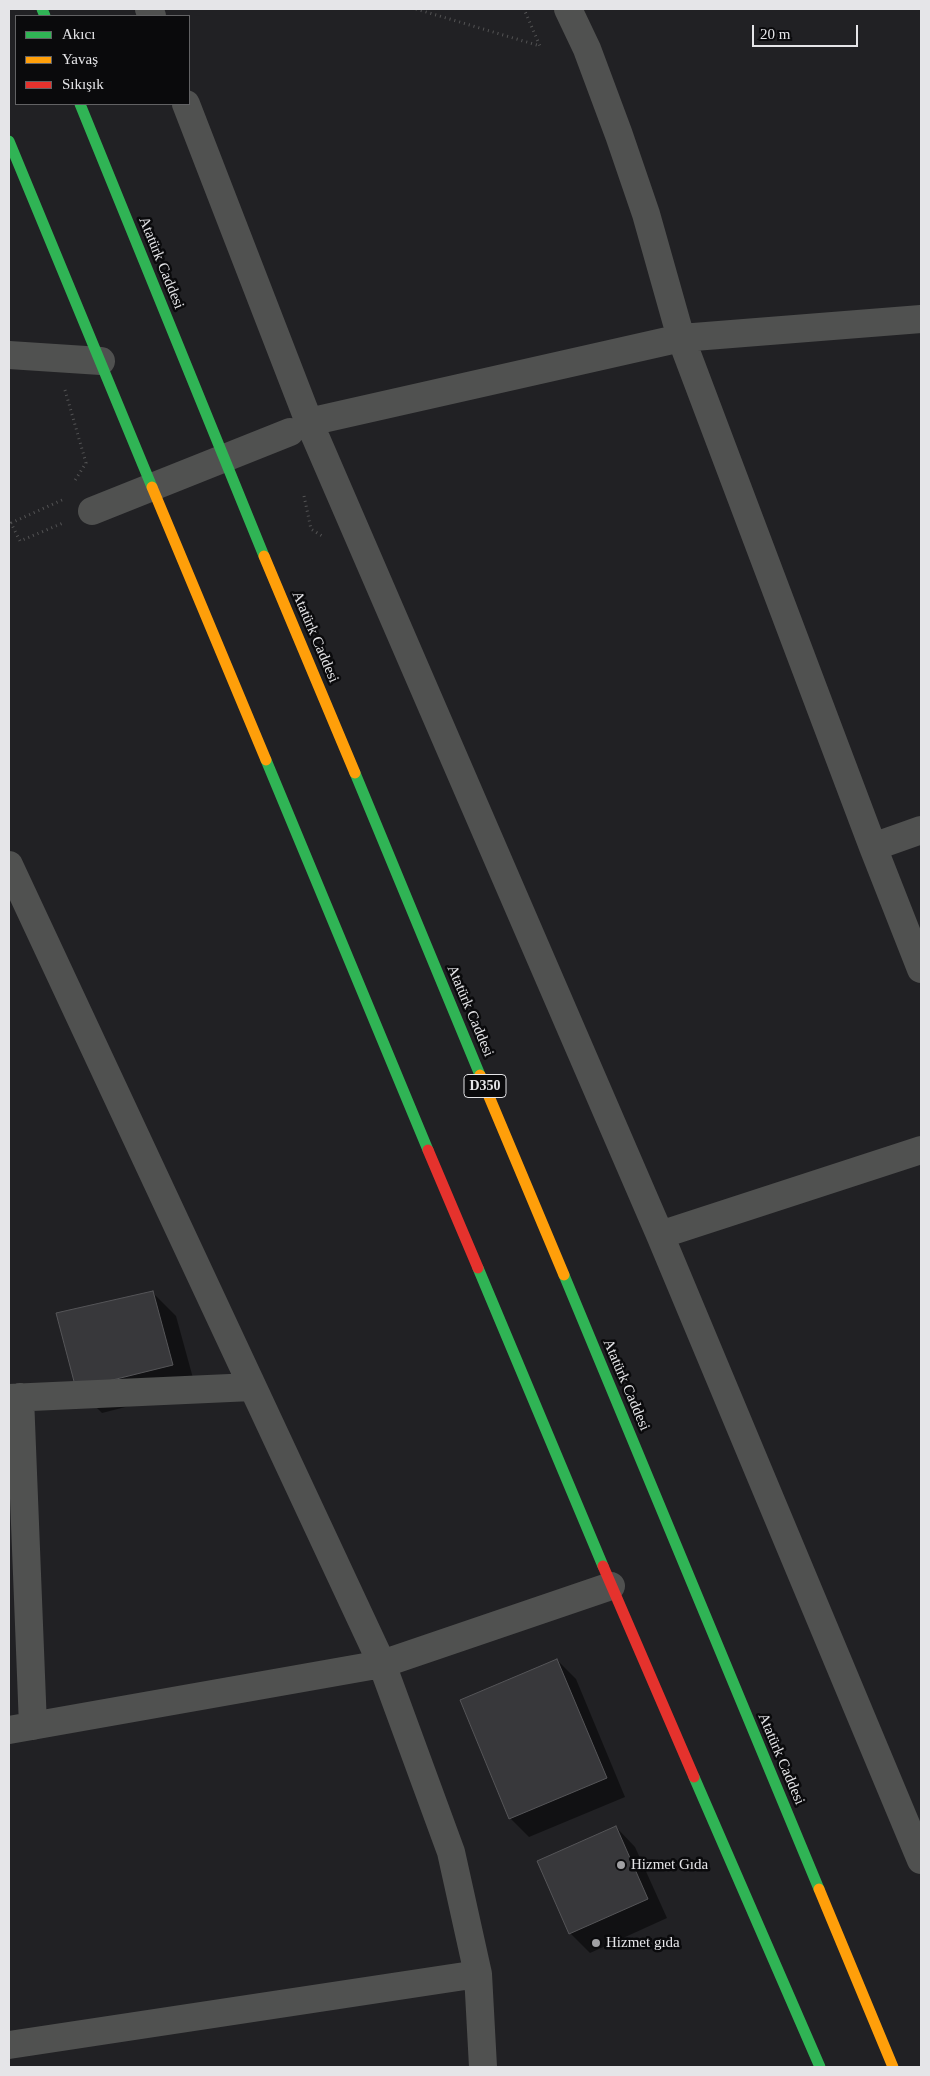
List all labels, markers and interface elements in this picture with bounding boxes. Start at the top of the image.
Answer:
legend [15,15,190,105]
scale bar [755,15,861,47]
text: Akıcı [62,26,95,42]
text: 20 m [760,26,790,42]
text: Yavaş [62,51,98,67]
text: Sıkışık [62,76,104,92]
street label: Atatürk Caddesi [134,214,188,312]
street label: Atatürk Caddesi [288,588,342,686]
street label: Atatürk Caddesi [443,962,497,1060]
road number: D350 [464,1074,506,1098]
street label: Atatürk Caddesi [599,1336,653,1434]
street label: Atatürk Caddesi [754,1710,808,1808]
place label: Hizmet Gıda [631,1856,708,1874]
marker: Hizmet Gıda [615,1859,627,1871]
place label: Hizmet gıda [606,1934,680,1952]
marker: Hizmet gıda [590,1937,602,1949]

